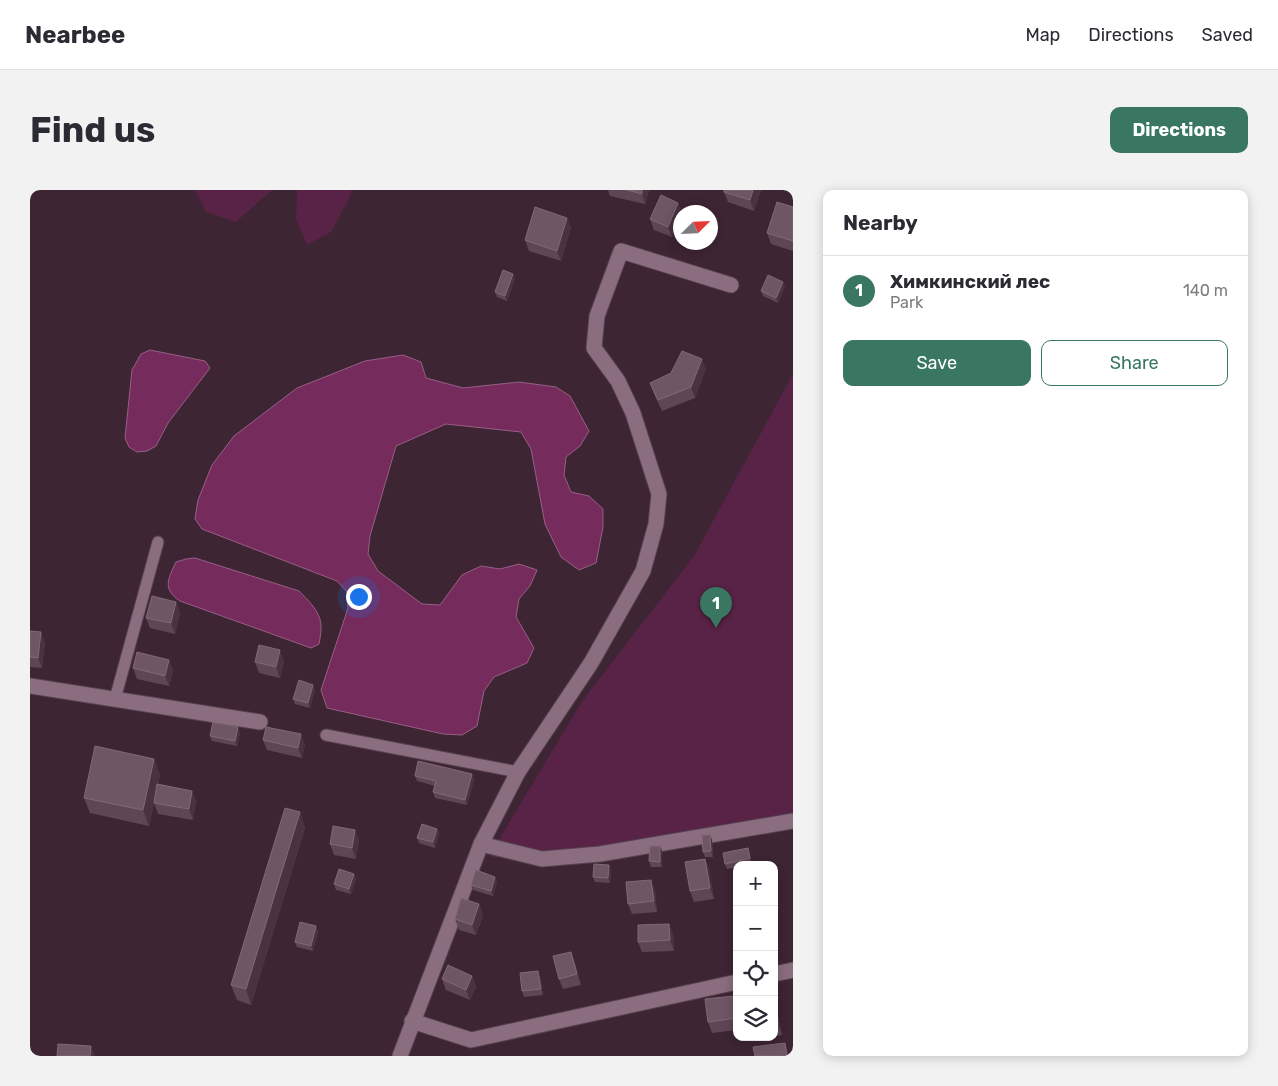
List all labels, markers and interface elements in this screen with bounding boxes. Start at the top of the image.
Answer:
text: Nearbee [25,21,125,49]
text: Map [1025,24,1060,46]
text: Directions [1088,24,1174,46]
text: Saved [1202,24,1253,46]
button: Directions [1110,107,1248,153]
text: Find us [30,109,155,151]
north arrow [673,205,718,250]
text: Nearby [843,210,918,235]
text: Химкинский лес [890,270,1050,293]
text: 1 [855,281,863,300]
text: 140 m [1183,281,1228,300]
text: Park [890,293,923,312]
button: Save [843,340,1031,386]
button: Share [1041,340,1228,386]
your location [346,584,372,610]
pin: 1 [700,587,732,628]
map controls [733,861,778,1041]
button: + [733,861,778,906]
button: − [733,906,778,951]
button: locate [733,951,778,996]
button: layers [733,996,778,1041]

